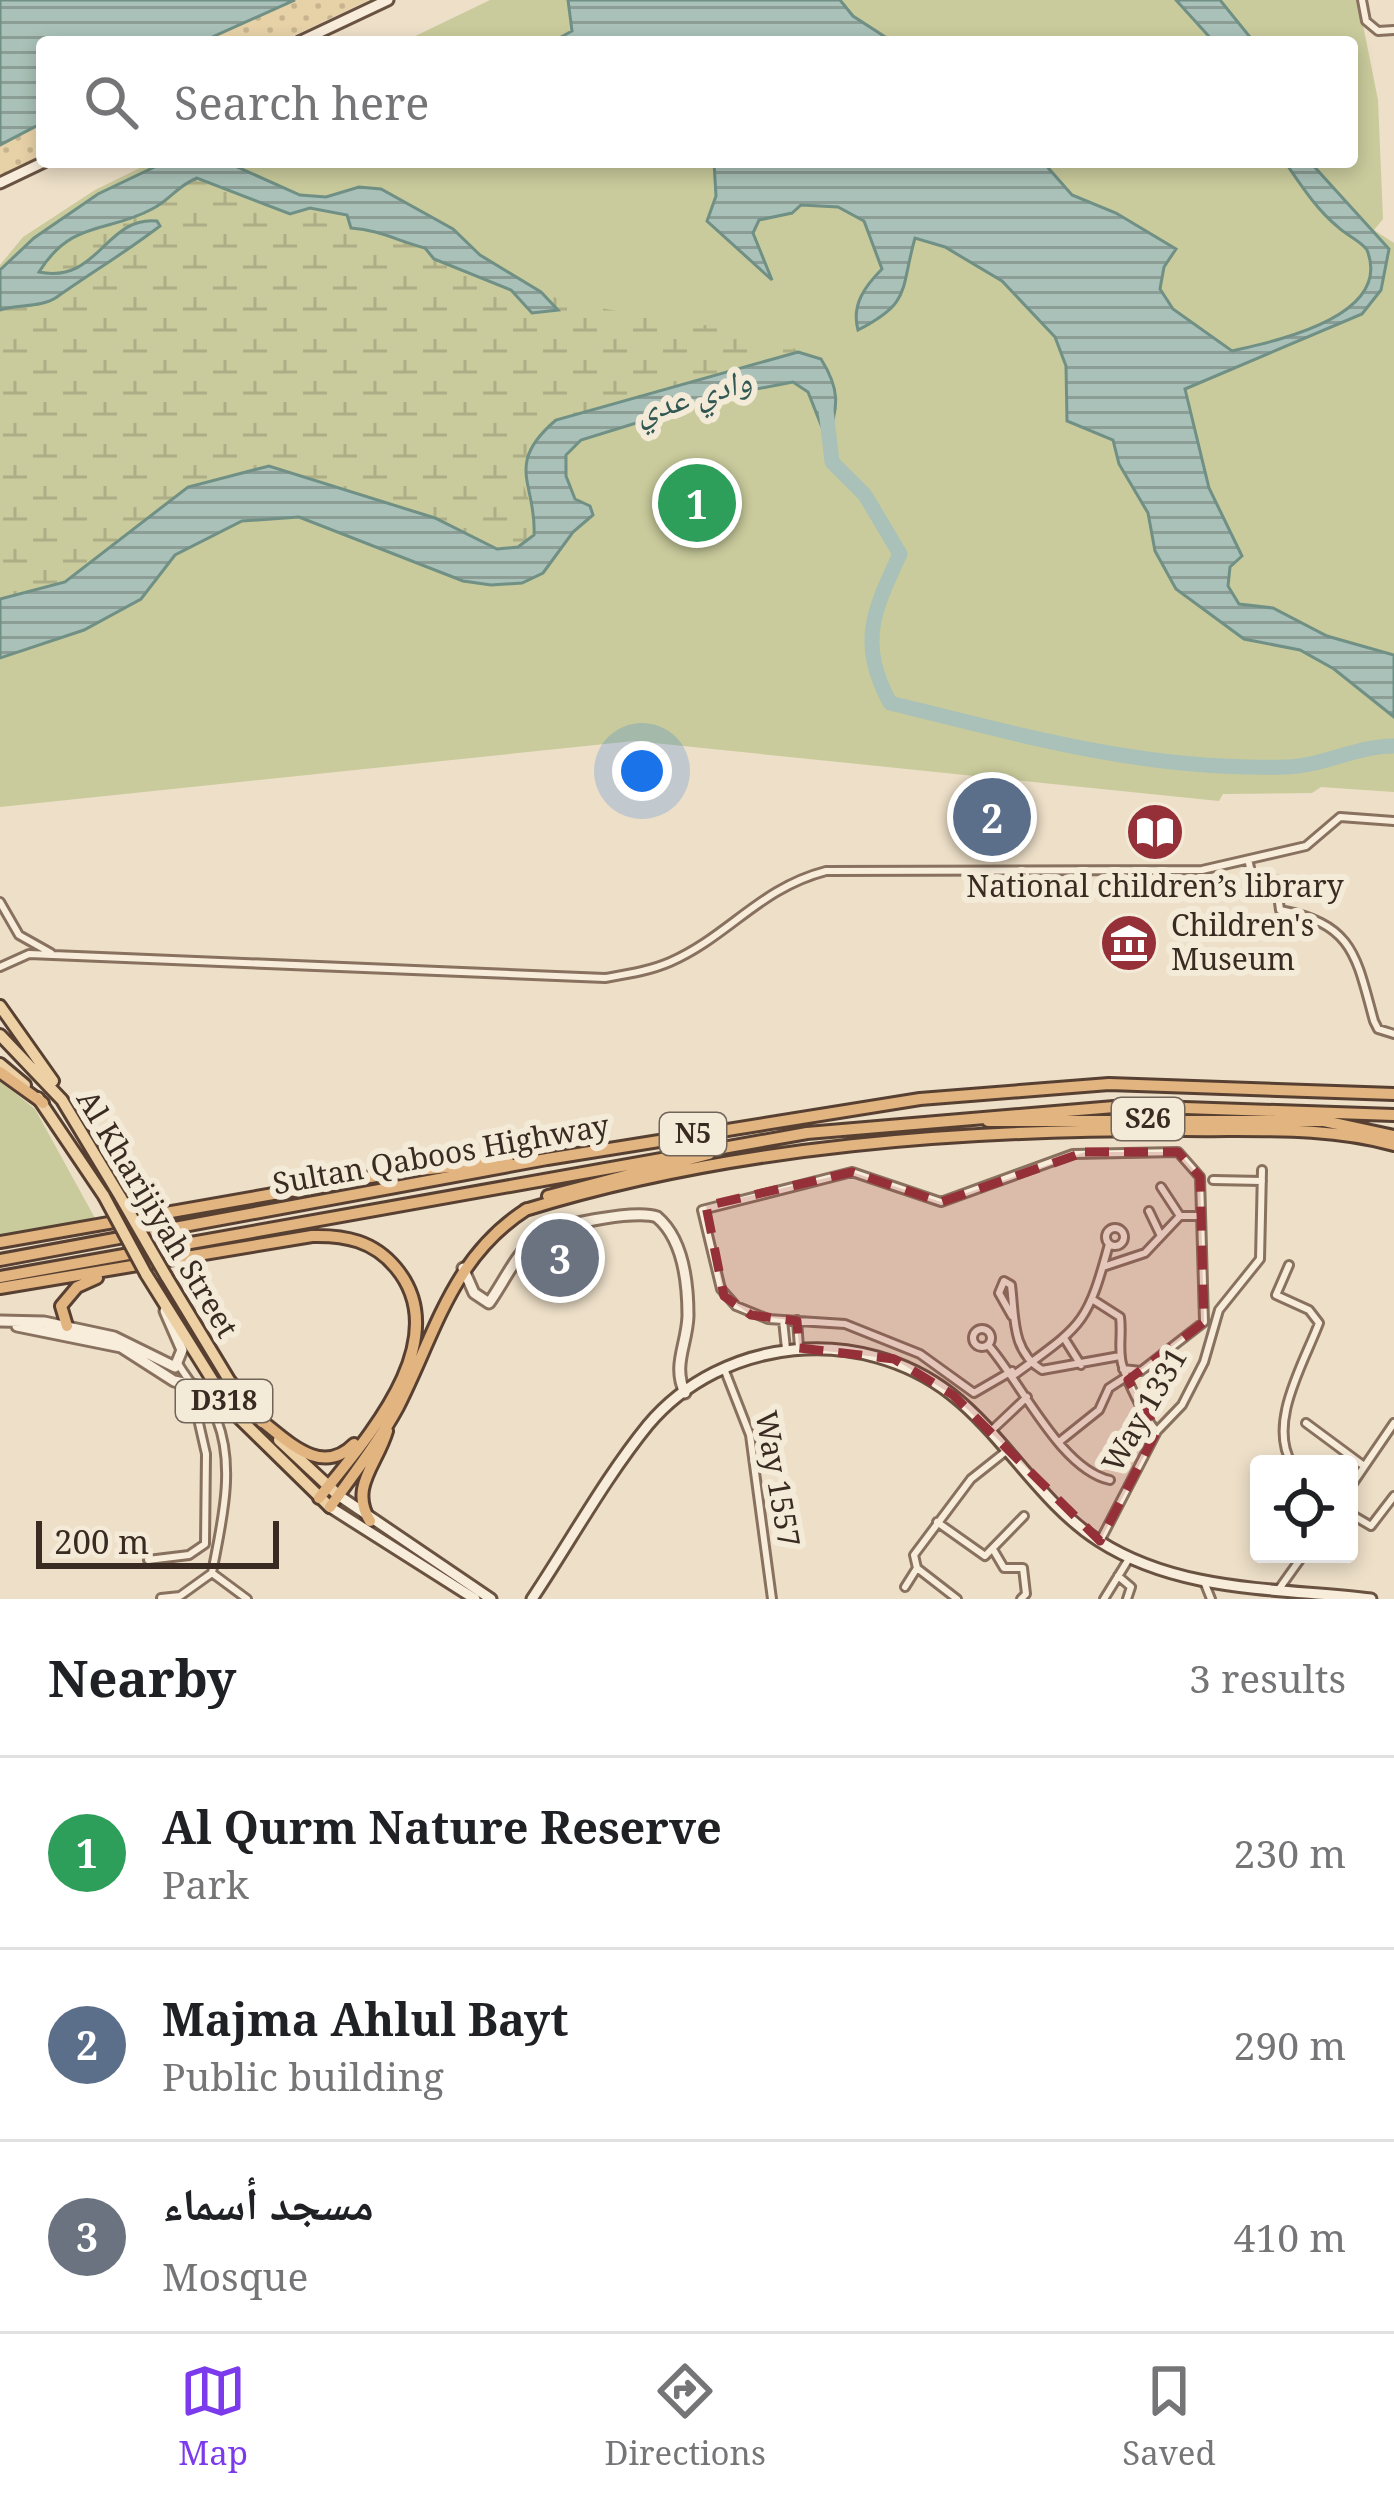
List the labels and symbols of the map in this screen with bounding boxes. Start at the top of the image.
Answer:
water label: وادي عدي [630,357,757,437]
pin: 1 [658,458,736,548]
your location [612,741,672,801]
pin: 2 [953,772,1031,862]
library icon: National children’s library [1124,801,1186,863]
place label: National children’s library [966,865,1344,906]
place label: Children's Museum [1171,904,1314,979]
museum icon: Children's Museum [1098,912,1160,974]
street label: Al Kharijiyah Street [68,1082,248,1345]
road number: S26 [1112,1098,1184,1140]
street label: Sultan Qaboos Highway [270,1104,612,1203]
road number: N5 [660,1113,726,1155]
pin: 3 [521,1213,599,1303]
street label: Way 1331 [1092,1339,1196,1479]
road number: D318 [176,1380,272,1422]
street label: Way 1557 [746,1408,811,1550]
scale bar [36,1515,279,1568]

